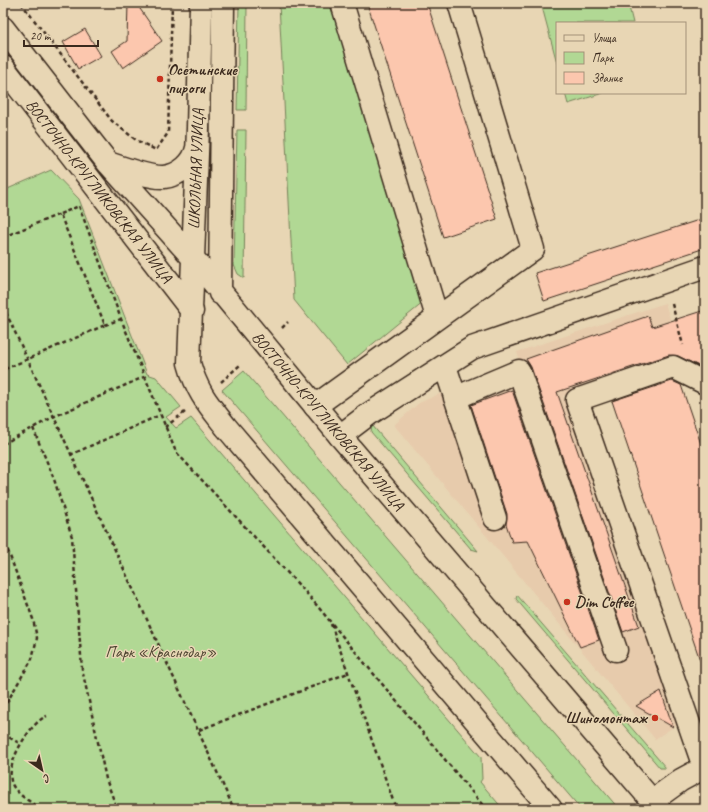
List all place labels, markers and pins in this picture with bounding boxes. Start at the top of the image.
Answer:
place label: Осетинские пироги [168,60,238,98]
marker: Осетинские пироги [155,74,165,84]
place label: Dim Coffee [575,592,635,612]
marker: Dim Coffee [562,597,572,607]
place label: Шиномонтаж [565,708,649,728]
marker: Шиномонтаж [650,713,660,723]

